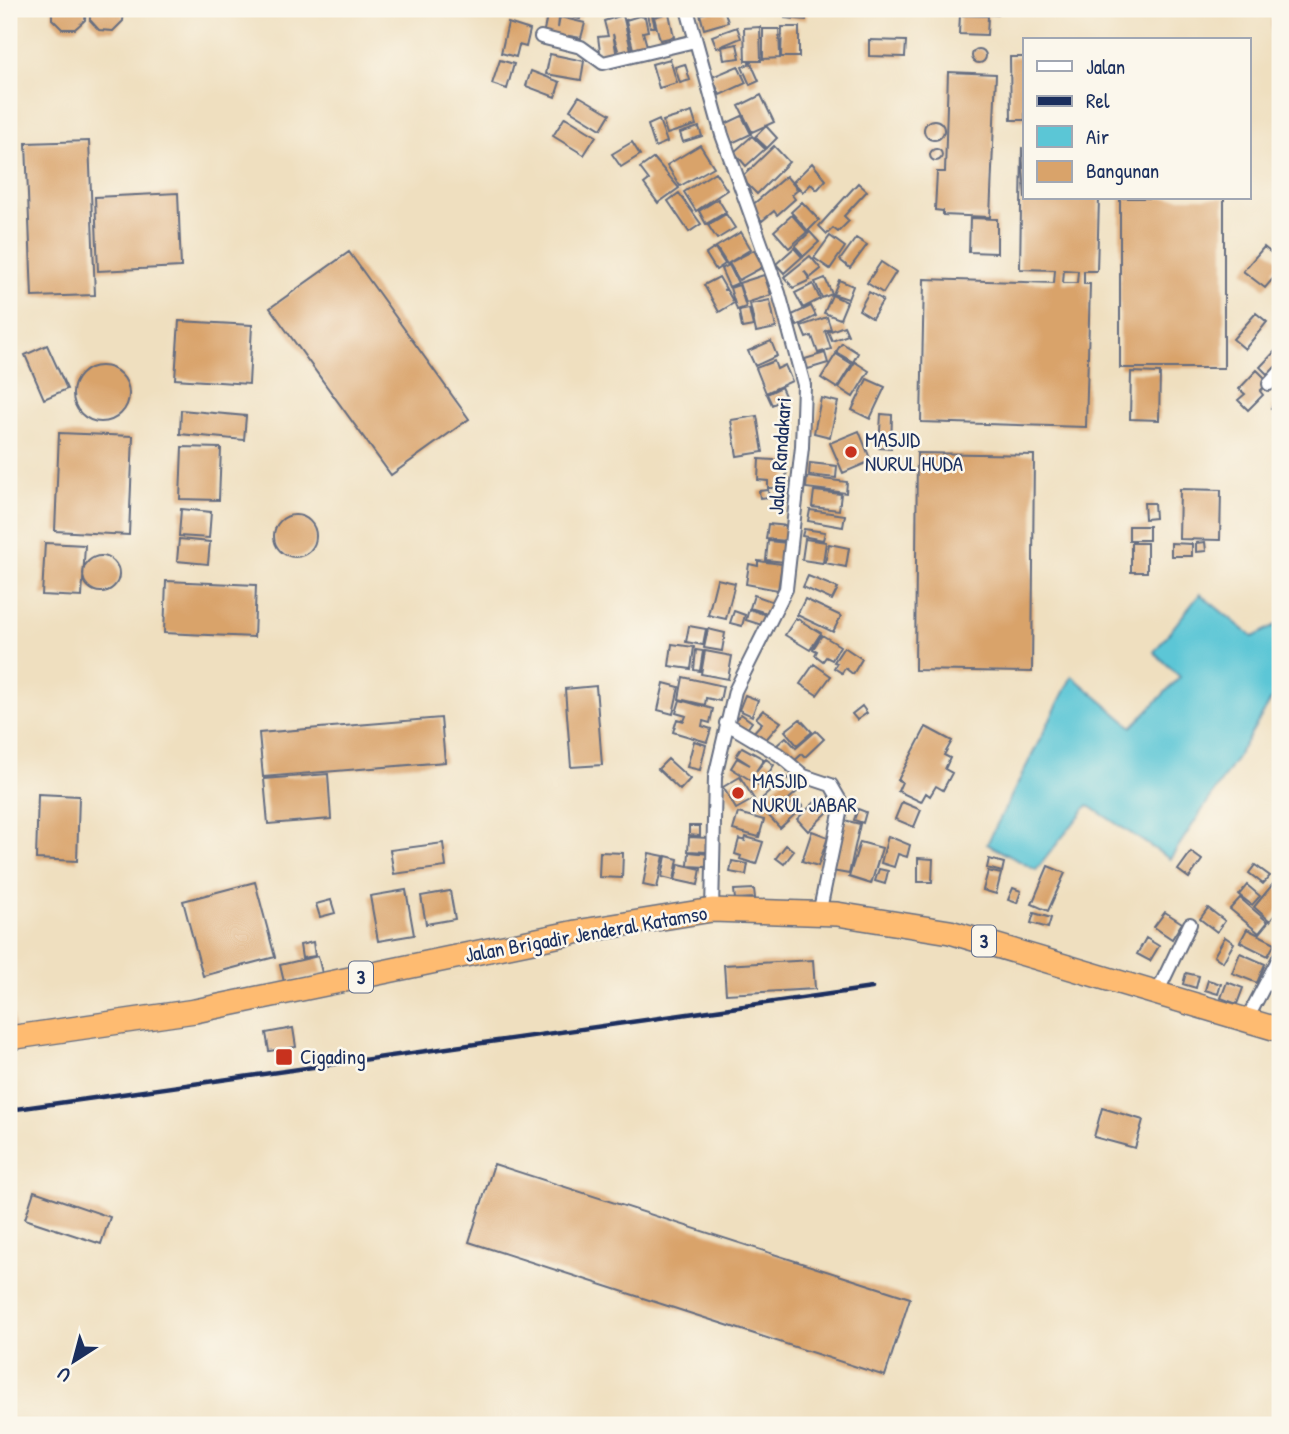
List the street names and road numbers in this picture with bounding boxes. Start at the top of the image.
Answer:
street label: Jalan Randakari [761,396,798,516]
street label: Jalan Brigadir Jenderal Katamso [463,898,709,969]
road number: 3 [972,925,996,956]
road number: 3 [349,962,373,993]

